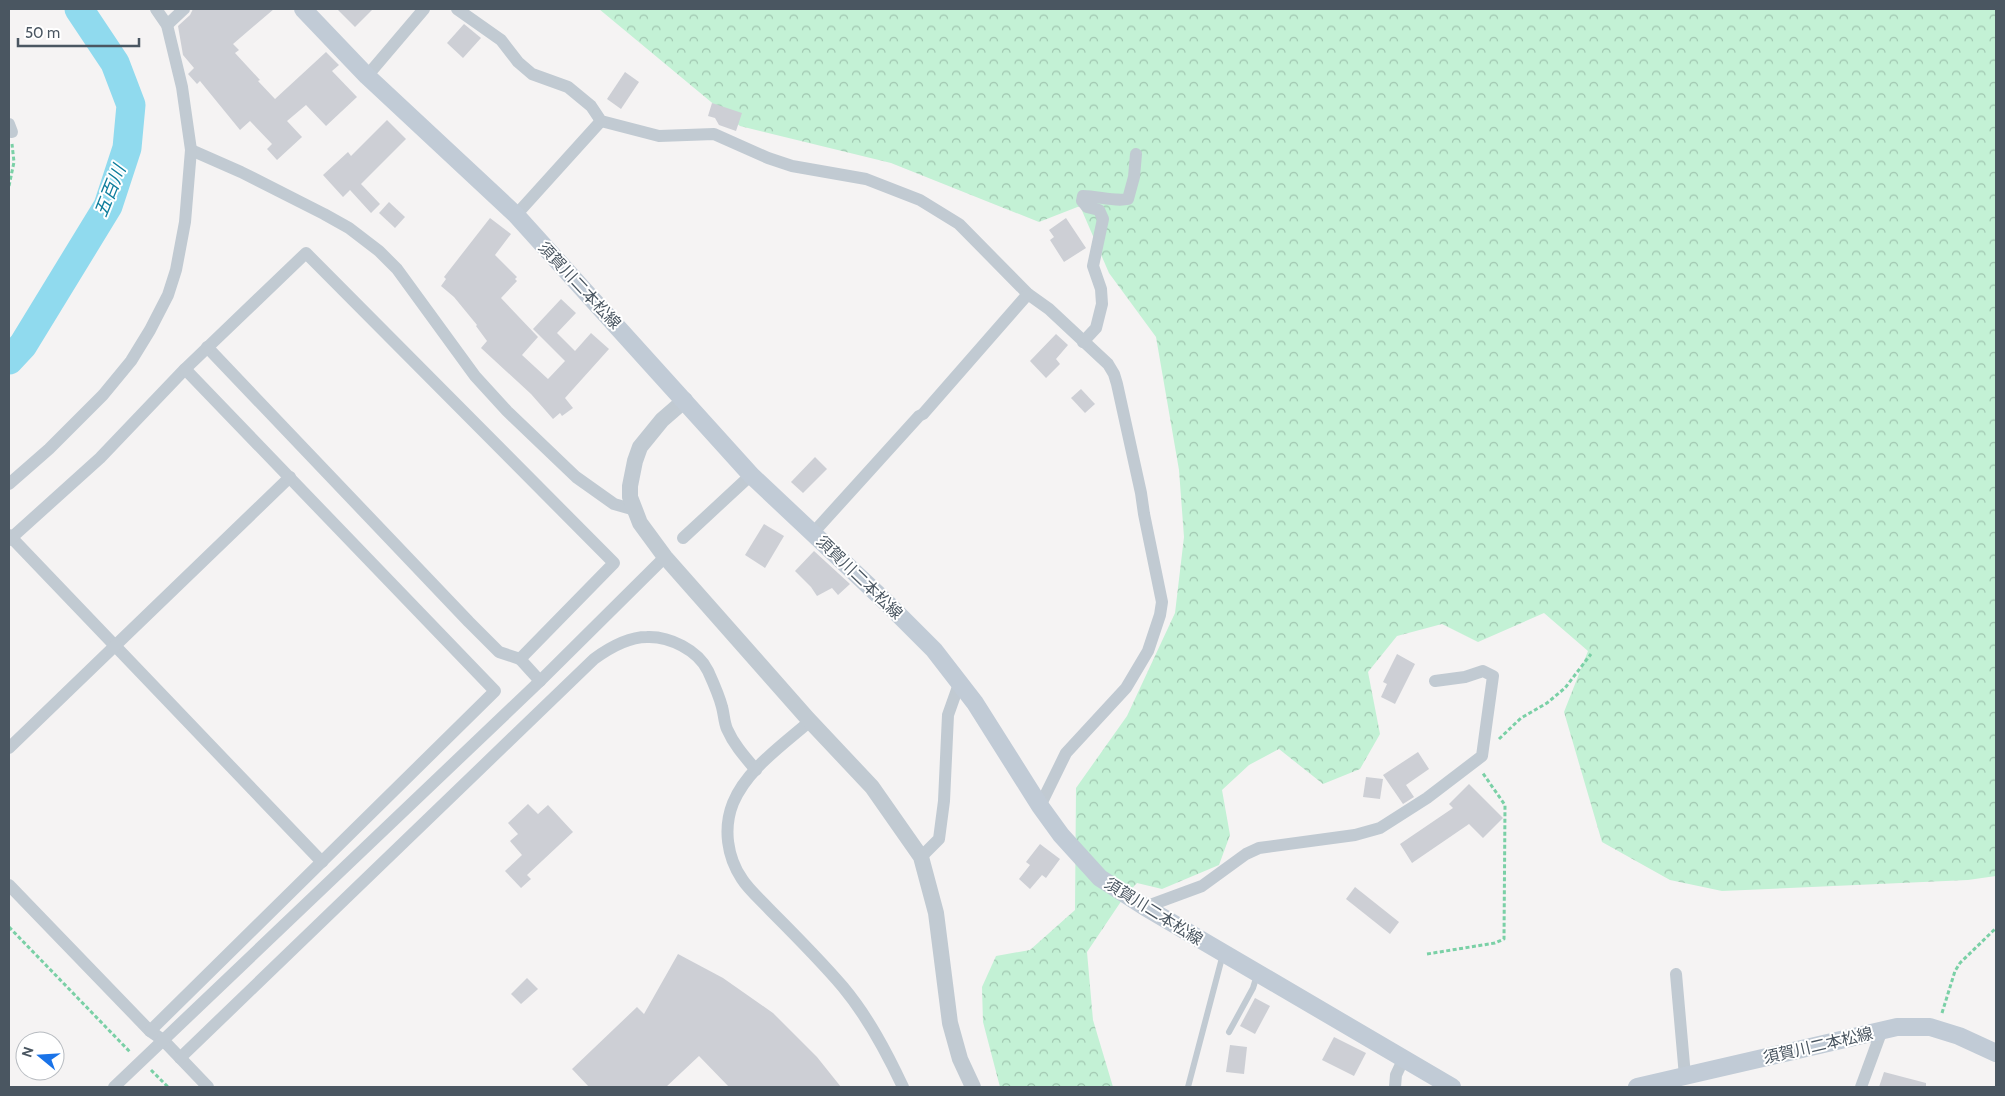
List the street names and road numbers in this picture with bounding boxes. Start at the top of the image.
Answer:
street label: 須賀川二本松線 [534,238,625,333]
street label: 須賀川二本松線 [813,532,907,623]
street label: 須賀川二本松線 [1101,874,1206,949]
street label: 須賀川二本松線 [1761,1024,1875,1067]

